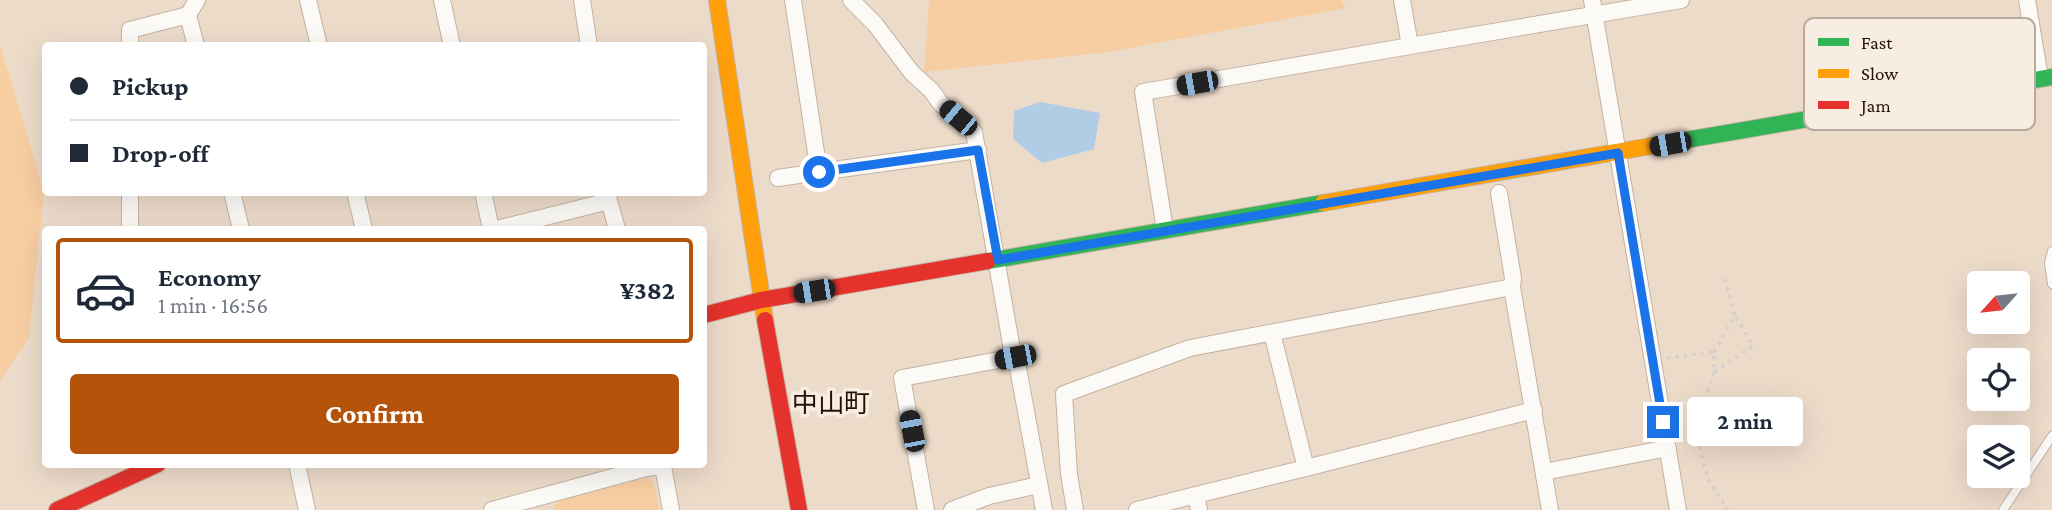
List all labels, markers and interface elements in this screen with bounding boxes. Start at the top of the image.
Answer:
legend [1804,18,2035,130]
text: Fast [1861,32,1893,53]
text: Slow [1861,63,1898,84]
car [1175,69,1220,97]
text: Pickup [112,72,189,101]
text: Jam [1859,95,1891,116]
car [936,96,981,140]
car [1648,130,1693,158]
text: Drop-off [112,139,209,168]
route start [803,156,835,188]
icon: car [74,259,137,322]
text: Economy [158,263,261,292]
north arrow [1967,271,2030,334]
map controls [1967,271,2030,488]
text: ¥382 [620,276,675,305]
car [792,277,837,305]
text: 1 min · 16:56 [158,292,268,318]
car [993,343,1038,371]
button: locate [1967,348,2030,411]
button: Confirm [70,374,679,454]
district label: 中山町 [792,389,870,418]
callout: 2 min [1688,398,1803,446]
route end [1647,406,1679,438]
car [898,408,927,454]
text: 2 min [1717,408,1773,434]
button: layers [1967,425,2030,488]

